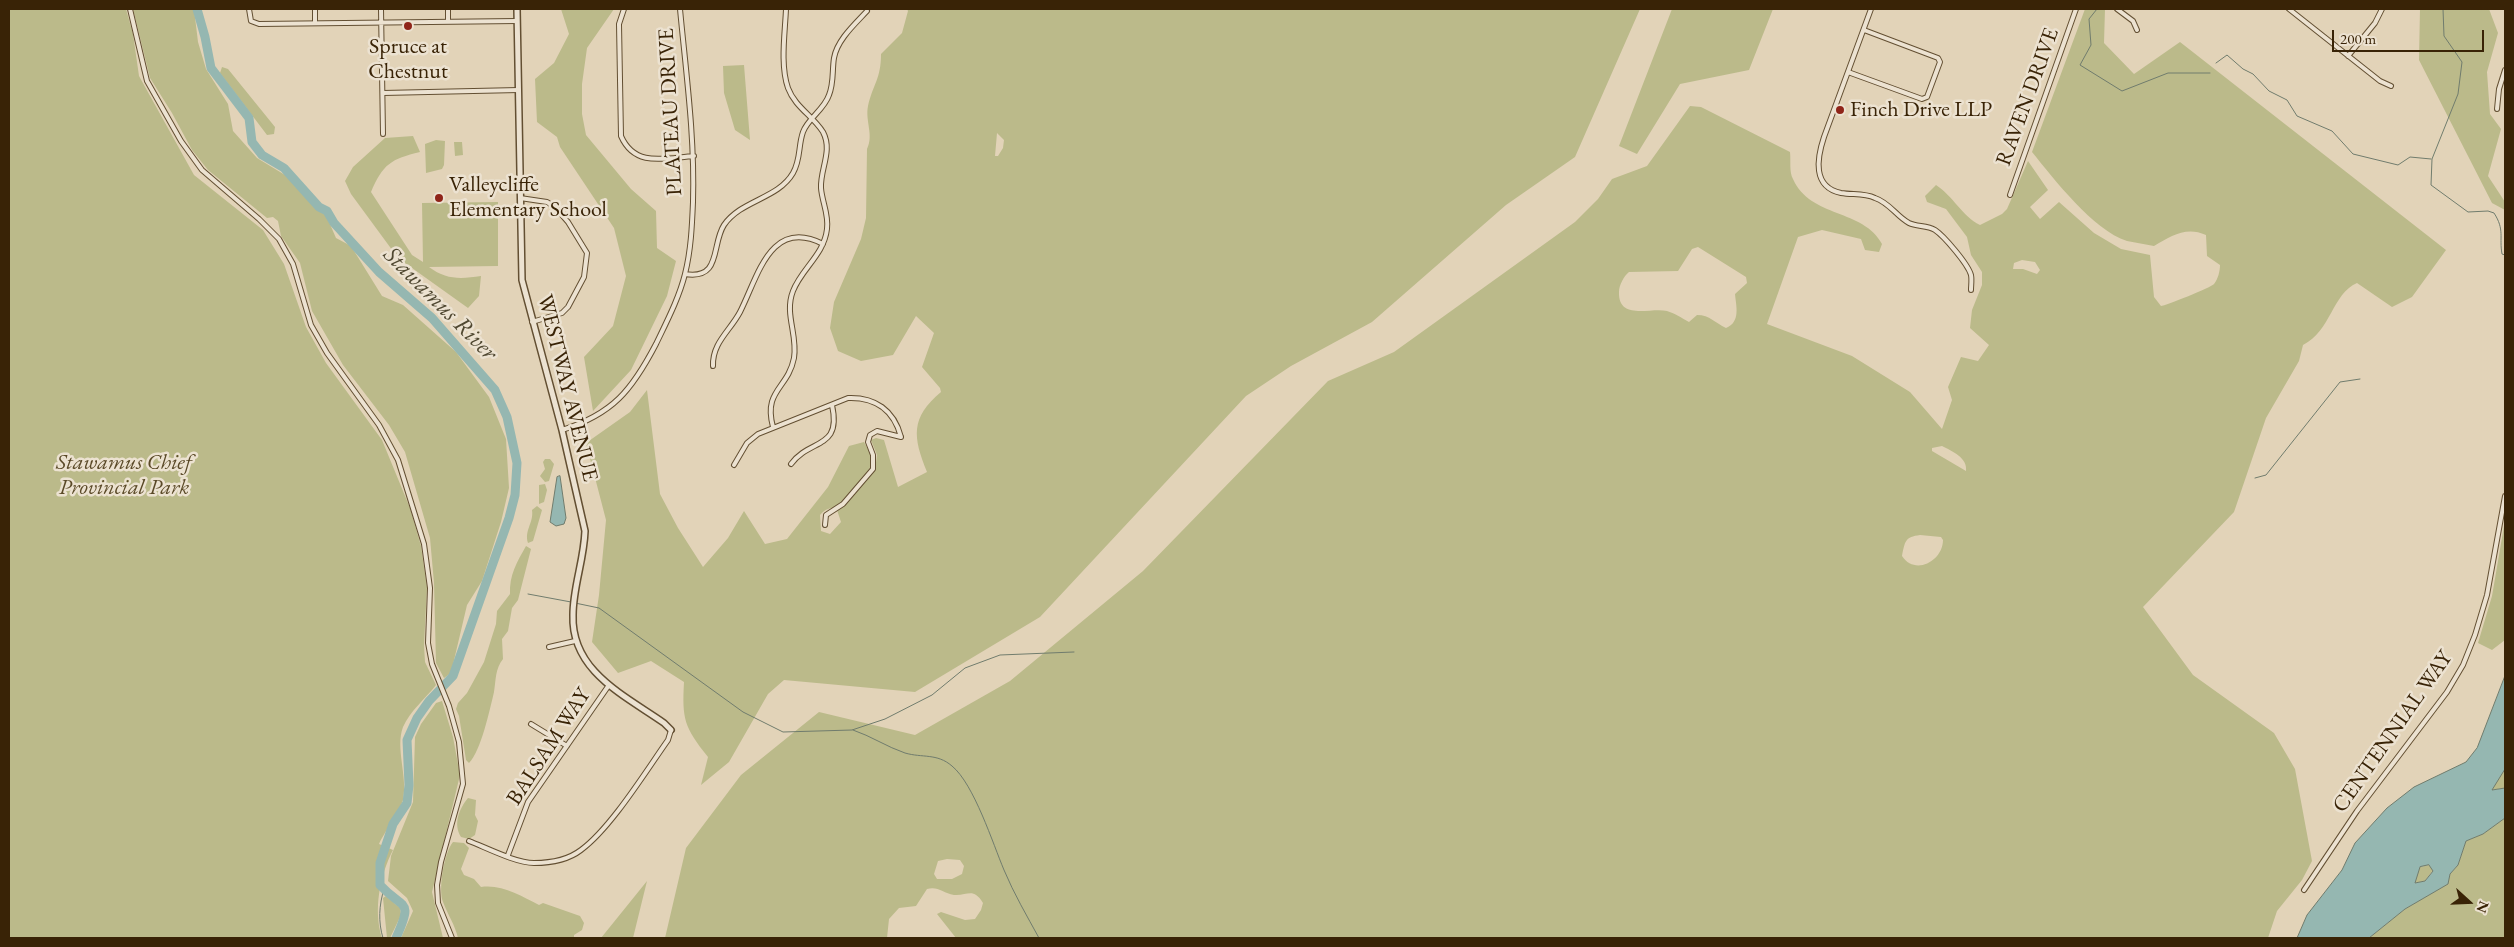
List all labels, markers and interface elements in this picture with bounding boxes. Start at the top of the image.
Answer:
marker: Spruce at Chestnut [402,20,414,32]
scale bar [2334,20,2486,52]
street label: RAVEN DRIVE [1991,25,2065,169]
street label: PLATEAU DRIVE [653,27,689,197]
text: 200 m [2340,29,2376,48]
place label: Spruce at Chestnut [368,34,448,86]
place label: Finch Drive LLP [1850,97,1992,123]
marker: Finch Drive LLP [1834,104,1846,116]
place label: Valleycliffe Elementary School [449,172,607,224]
marker: Valleycliffe Elementary School [433,192,445,204]
water label: Stawamus River [377,241,503,367]
street label: WESTWAY AVENUE [531,292,603,484]
park label: Stawamus Chief Provincial Park [56,450,192,502]
street label: CENTENNIAL WAY [2327,646,2459,818]
street label: BALSAM WAY [501,684,597,810]
north arrow [2444,877,2494,927]
text: N [2473,899,2493,916]

